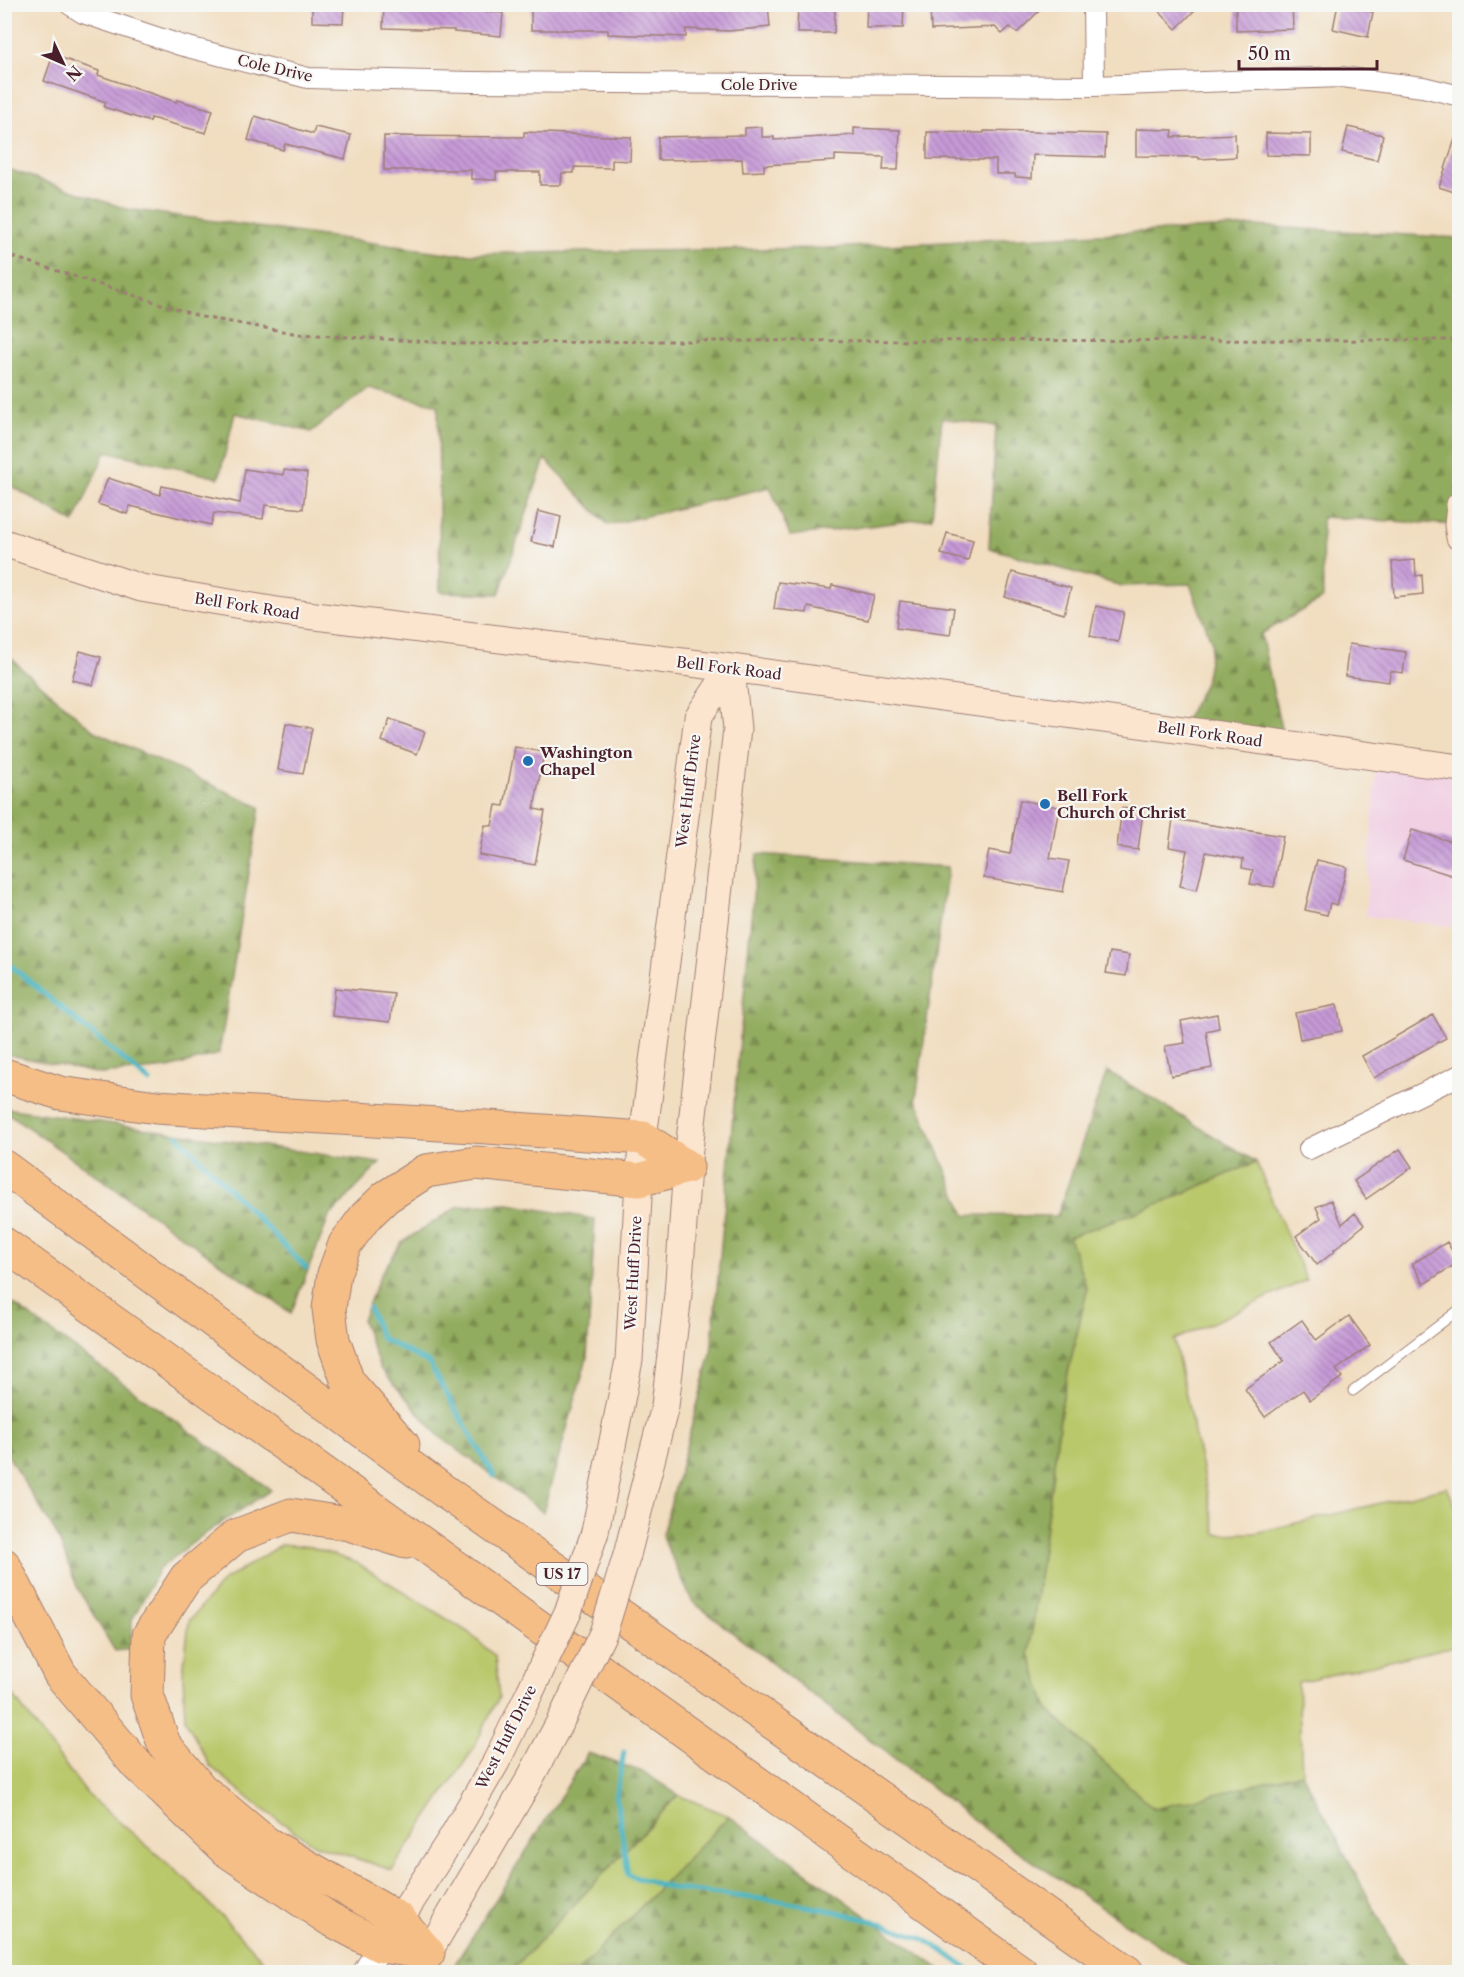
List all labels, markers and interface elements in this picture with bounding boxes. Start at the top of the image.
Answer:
north arrow [33,33,93,93]
scale bar [1239,33,1377,71]
text: 50 m [1248,43,1291,65]
street label: Cole Drive [236,50,314,86]
text: N [62,61,86,85]
street label: Cole Drive [721,75,797,94]
street label: Bell Fork Road [193,588,301,624]
street label: Bell Fork Road [675,652,783,684]
street label: Bell Fork Road [1156,717,1264,751]
street label: West Huff Drive [671,733,704,850]
place label: Washington Chapel [539,743,633,779]
marker: Washington Chapel [521,754,535,768]
place label: Bell Fork Church of Christ [1057,786,1186,822]
marker: Bell Fork Church of Christ [1038,797,1052,811]
street label: West Huff Drive [620,1215,645,1332]
road number: US 17 [536,1563,588,1585]
street label: West Huff Drive [471,1682,540,1793]

